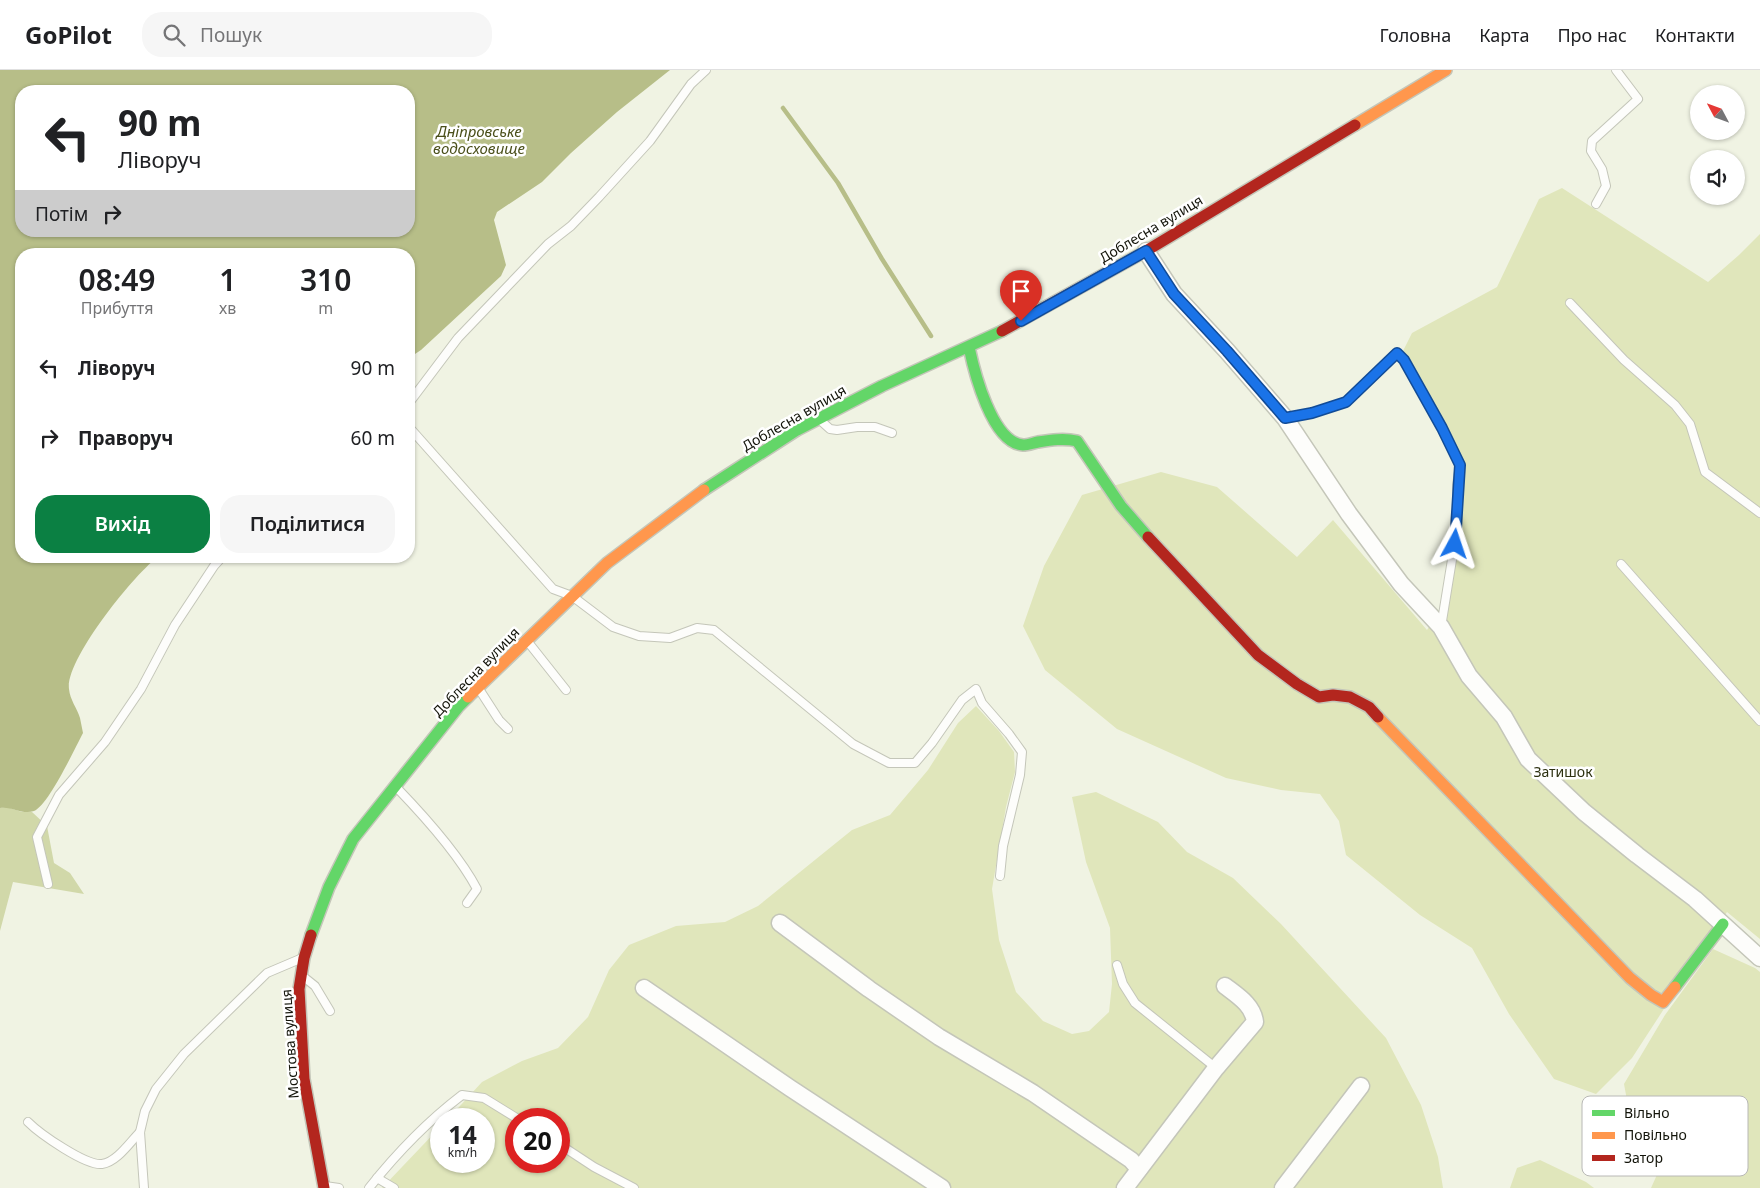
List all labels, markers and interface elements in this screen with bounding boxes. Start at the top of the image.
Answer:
search box [142,12,492,57]
text: GoPilot [25,18,112,51]
icon: search [160,21,188,49]
text: Пошук [200,22,262,48]
text: Головна [1380,23,1451,47]
text: Карта [1479,23,1529,47]
text: Про нас [1557,23,1627,47]
text: Контакти [1655,23,1735,47]
north arrow [1690,85,1745,140]
map controls [1690,85,1745,205]
text: 90 m [118,99,201,146]
icon: left [35,105,100,170]
water label: Дніпровське водосховище [433,121,526,158]
text: Ліворуч [118,144,201,174]
button: sound [1690,150,1745,205]
street label: Доблесна вулиця [1095,190,1206,267]
icon: right [98,200,126,228]
text: Потім [35,201,88,227]
text: 08:49 [79,259,156,300]
text: 1 [219,259,236,300]
text: 310 [300,259,351,300]
pin [1000,270,1042,321]
icon: arrive [1007,277,1035,305]
text: Прибуття [81,297,153,319]
text: хв [219,297,236,319]
text: m [318,297,333,319]
icon: left [35,354,63,382]
text: Ліворуч [78,355,155,381]
text: 90 m [351,355,395,381]
street label: Доблесна вулиця [738,380,849,455]
icon: right [35,424,63,452]
text: Праворуч [78,425,173,451]
text: 60 m [351,425,395,451]
button: Вихід [35,495,210,553]
button: Поділитися [220,495,395,553]
position arrow [1428,517,1480,569]
street label: Доблесна вулиця [428,623,523,721]
park label: Затишок [1533,762,1593,781]
street label: Мостова вулиця [276,989,303,1099]
legend [1582,1096,1748,1176]
text: Вільно [1624,1103,1669,1122]
speed limit sign: 20 [505,1108,570,1173]
text: 14 [448,1117,477,1151]
text: Повільно [1624,1125,1687,1144]
text: km/h [448,1144,477,1161]
text: Затор [1624,1148,1663,1167]

